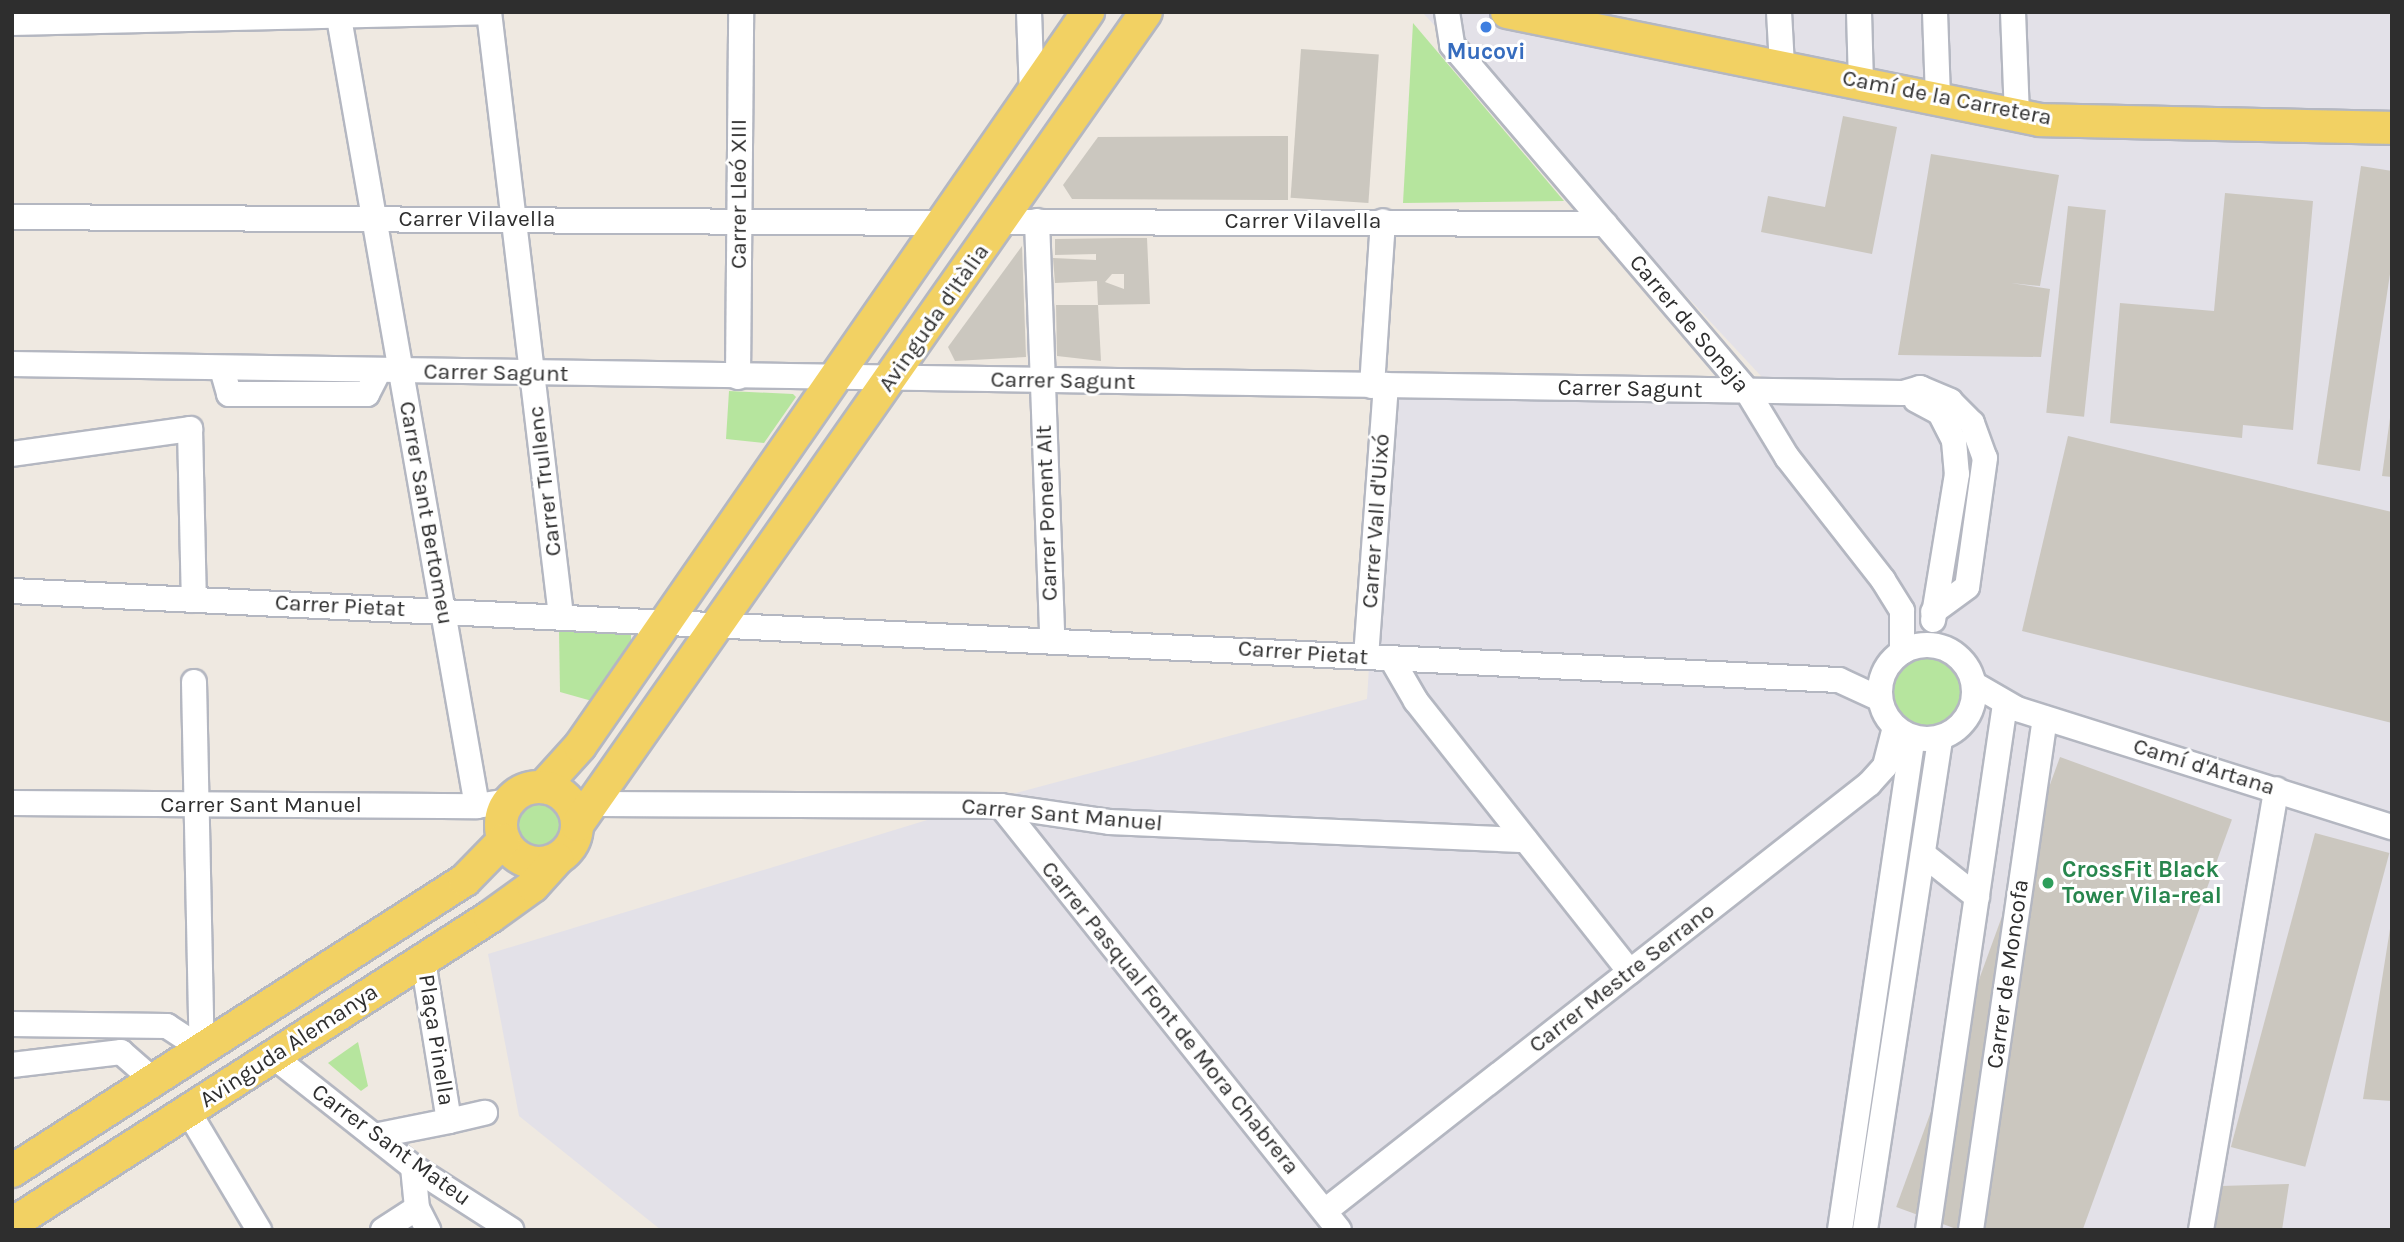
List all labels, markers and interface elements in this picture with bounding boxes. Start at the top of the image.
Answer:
marker: Mucovi [1478,19,1494,35]
place label: Mucovi [1446,38,1526,66]
street label: Camí de la Carretera [1840,64,2054,132]
street label: Carrer Lleó XIII [725,119,753,269]
street label: Carrer Vilavella [399,205,555,233]
street label: Carrer Vilavella [1225,207,1381,235]
street label: Avinguda d'Itàlia [873,239,995,397]
street label: Carrer de Soneja [1623,249,1755,399]
street label: Carrer Sagunt [423,358,569,388]
street label: Carrer Sagunt [990,366,1136,396]
street label: Carrer Sagunt [1557,374,1703,404]
street label: Carrer Sant Bertomeu [393,399,459,627]
street label: Carrer Trullenc [522,404,568,558]
street label: Carrer Ponent Alt [1030,424,1064,602]
street label: Carrer Vall d'Uixó [1356,433,1396,609]
street label: Carrer Pietat [274,589,406,623]
street label: Carrer Pietat [1237,635,1369,671]
street label: Camí d'Artana [2130,732,2278,802]
street label: Carrer Sant Manuel [160,791,362,819]
street label: Carrer Sant Manuel [960,792,1164,838]
street label: Carrer Pasqual Font de Mora Chabrera [1035,856,1305,1180]
place label: CrossFit Black Tower Vila-real [2062,856,2222,910]
marker: CrossFit Black Tower Vila-real [2040,875,2056,891]
street label: Carrer de Moncofa [1981,878,2035,1070]
street label: Carrer Mestre Serrano [1524,897,1720,1059]
street label: Plaça Pinella [412,972,460,1108]
street label: Avinguda Alemanya [195,978,383,1114]
street label: Carrer Sant Mateu [306,1078,476,1212]

